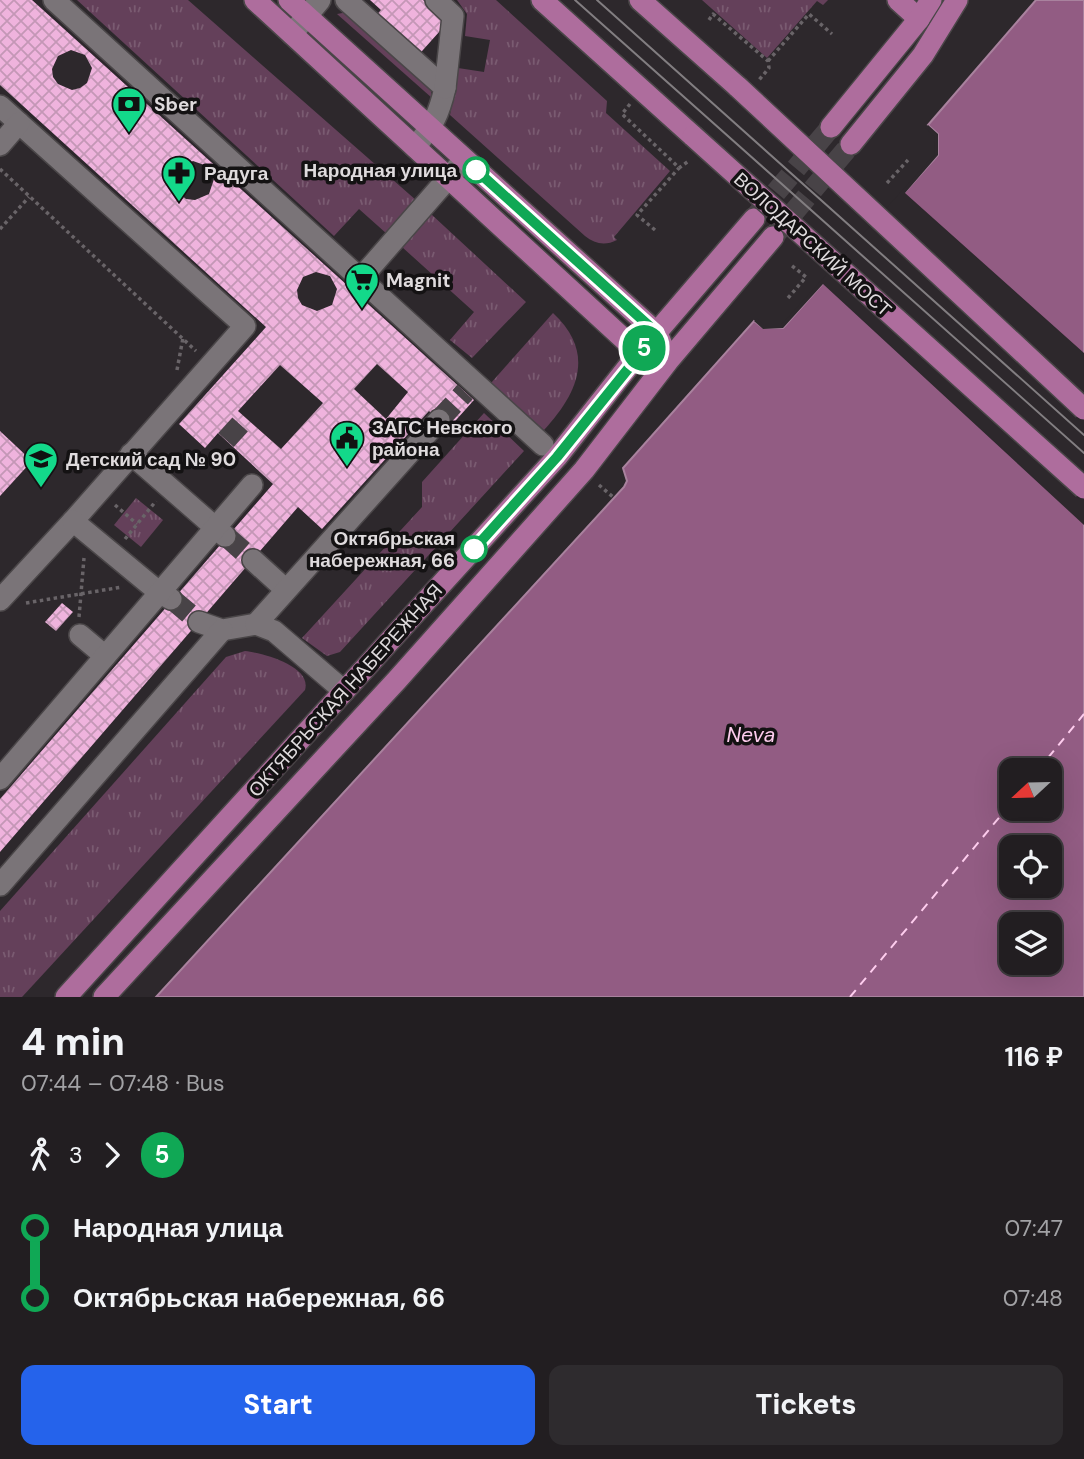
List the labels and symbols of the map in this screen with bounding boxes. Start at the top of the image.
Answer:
bank icon: Sber [110,85,148,134]
place label: Sber [154,92,197,117]
pharmacy icon: Радуга [160,154,198,203]
marker: Народная улица [463,157,489,183]
place label: Народная улица [304,158,457,183]
place label: Радуга [204,161,269,186]
street label: ВОЛОДАРСКИЙ МОСТ [729,167,897,322]
supermarket icon: Magnit [343,261,381,310]
place label: Magnit [386,268,450,293]
line badge: 5 [621,325,667,371]
place label: ЗАГС Невского района [372,415,513,462]
public building icon: ЗАГС Невского района [328,419,366,468]
school or university icon: Детский сад № 90 [22,440,60,489]
place label: Детский сад № 90 [66,447,236,472]
place label: Октябрьская набережная, 66 [309,526,455,573]
marker: Октябрьская набережная, 66 [461,536,487,562]
street label: ОКТЯБРЬСКАЯ НАБЕРЕЖНАЯ [243,578,448,802]
water label: Neva [727,721,775,749]
north arrow [999,758,1062,821]

